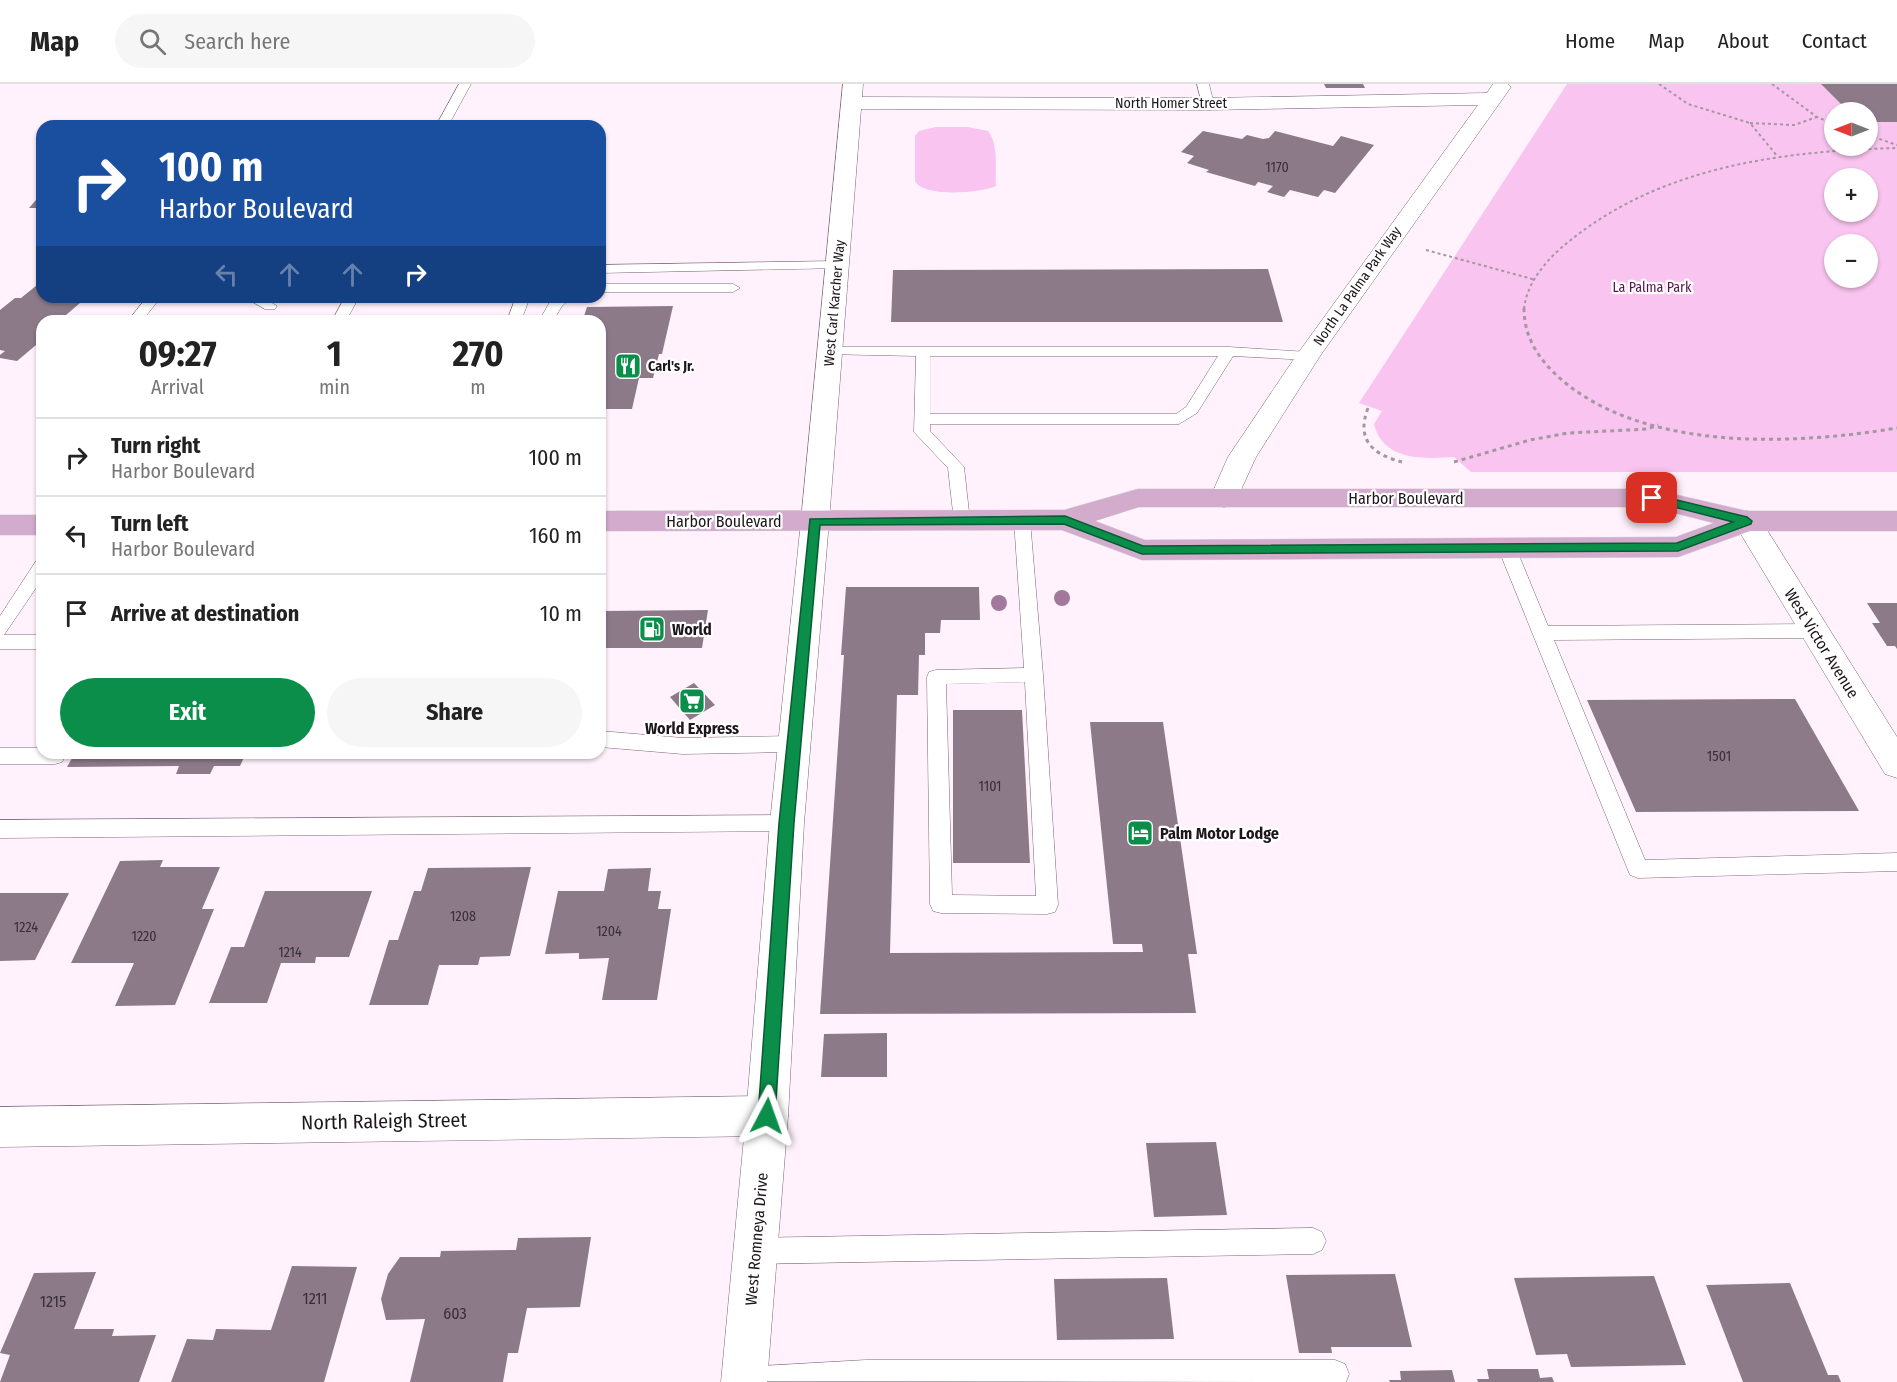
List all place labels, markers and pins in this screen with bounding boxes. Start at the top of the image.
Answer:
restaurant icon: Carl's Jr. [613,351,643,381]
place label: Carl's Jr. [648,358,694,375]
pin [1626,472,1677,523]
fuel station icon: World [637,614,667,644]
place label: World [672,620,712,639]
supermarket icon: World Express [677,686,707,716]
place label: World Express [645,719,739,738]
hotel icon: Palm Motor Lodge [1125,818,1155,848]
place label: Palm Motor Lodge [1160,824,1279,843]

